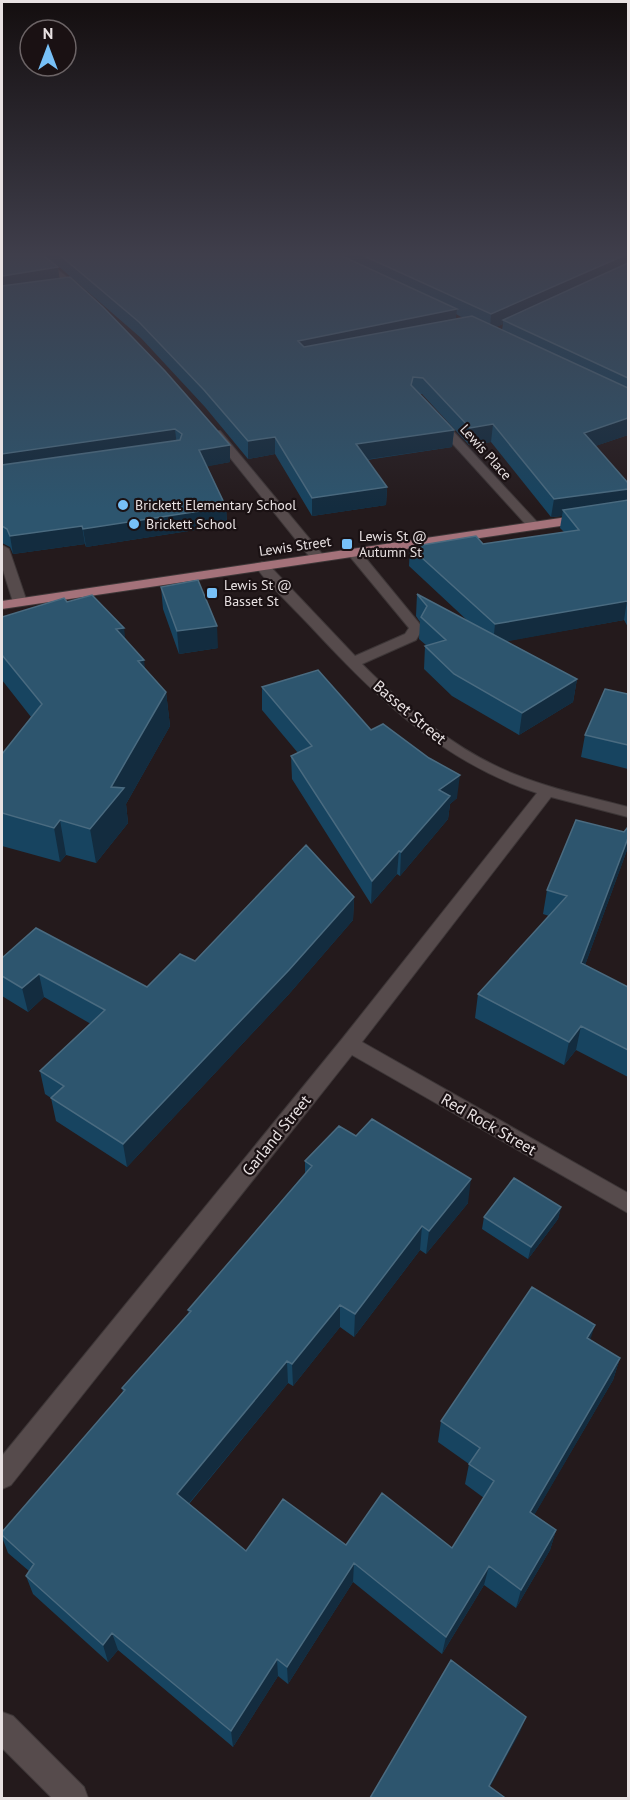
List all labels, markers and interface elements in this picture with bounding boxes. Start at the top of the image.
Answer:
north arrow [18,18,78,78]
text: N [43,23,53,43]
street label: Lewis Place [456,420,516,484]
place label: Brickett Elementary School [135,496,296,514]
marker: Brickett Elementary School [116,498,130,512]
place label: Brickett School [146,515,236,533]
marker: Brickett School [127,517,141,531]
place label: Lewis St @ Autumn St [359,527,427,561]
street label: Lewis Street [258,532,333,560]
marker: Lewis St @ Autumn St [340,537,354,551]
place label: Lewis St @ Basset St [224,576,292,610]
marker: Lewis St @ Basset St [205,586,219,600]
street label: Basset Street [369,676,451,749]
street label: Red Rock Street [438,1089,541,1160]
street label: Garland Street [237,1090,315,1179]

